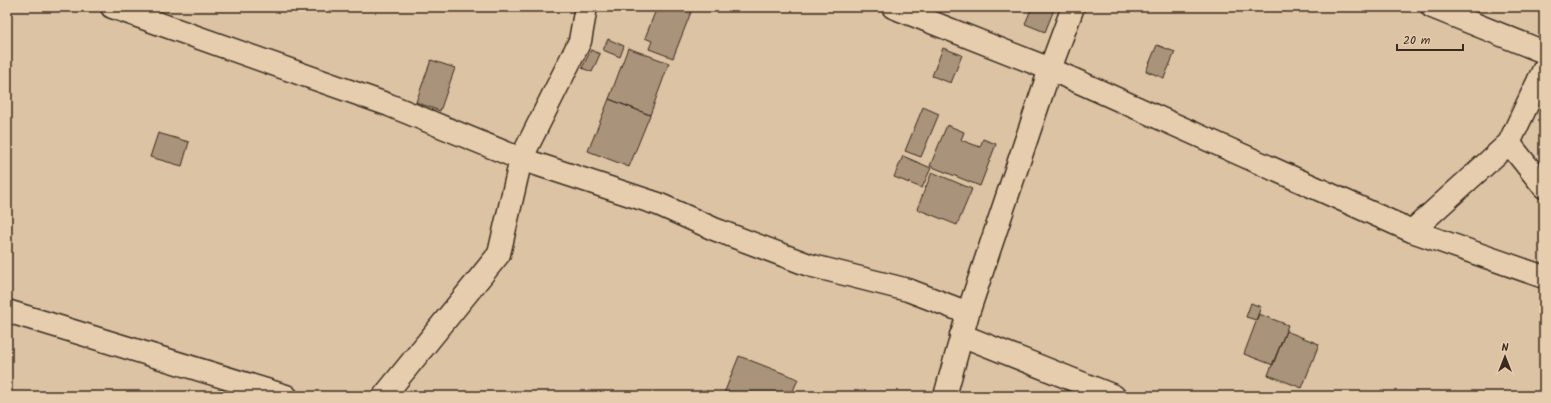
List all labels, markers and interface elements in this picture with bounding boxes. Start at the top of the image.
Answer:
scale bar [1397,26,1463,52]
text: 20 m [1403,31,1431,50]
north arrow [1485,337,1525,377]
text: N [1502,339,1509,357]

